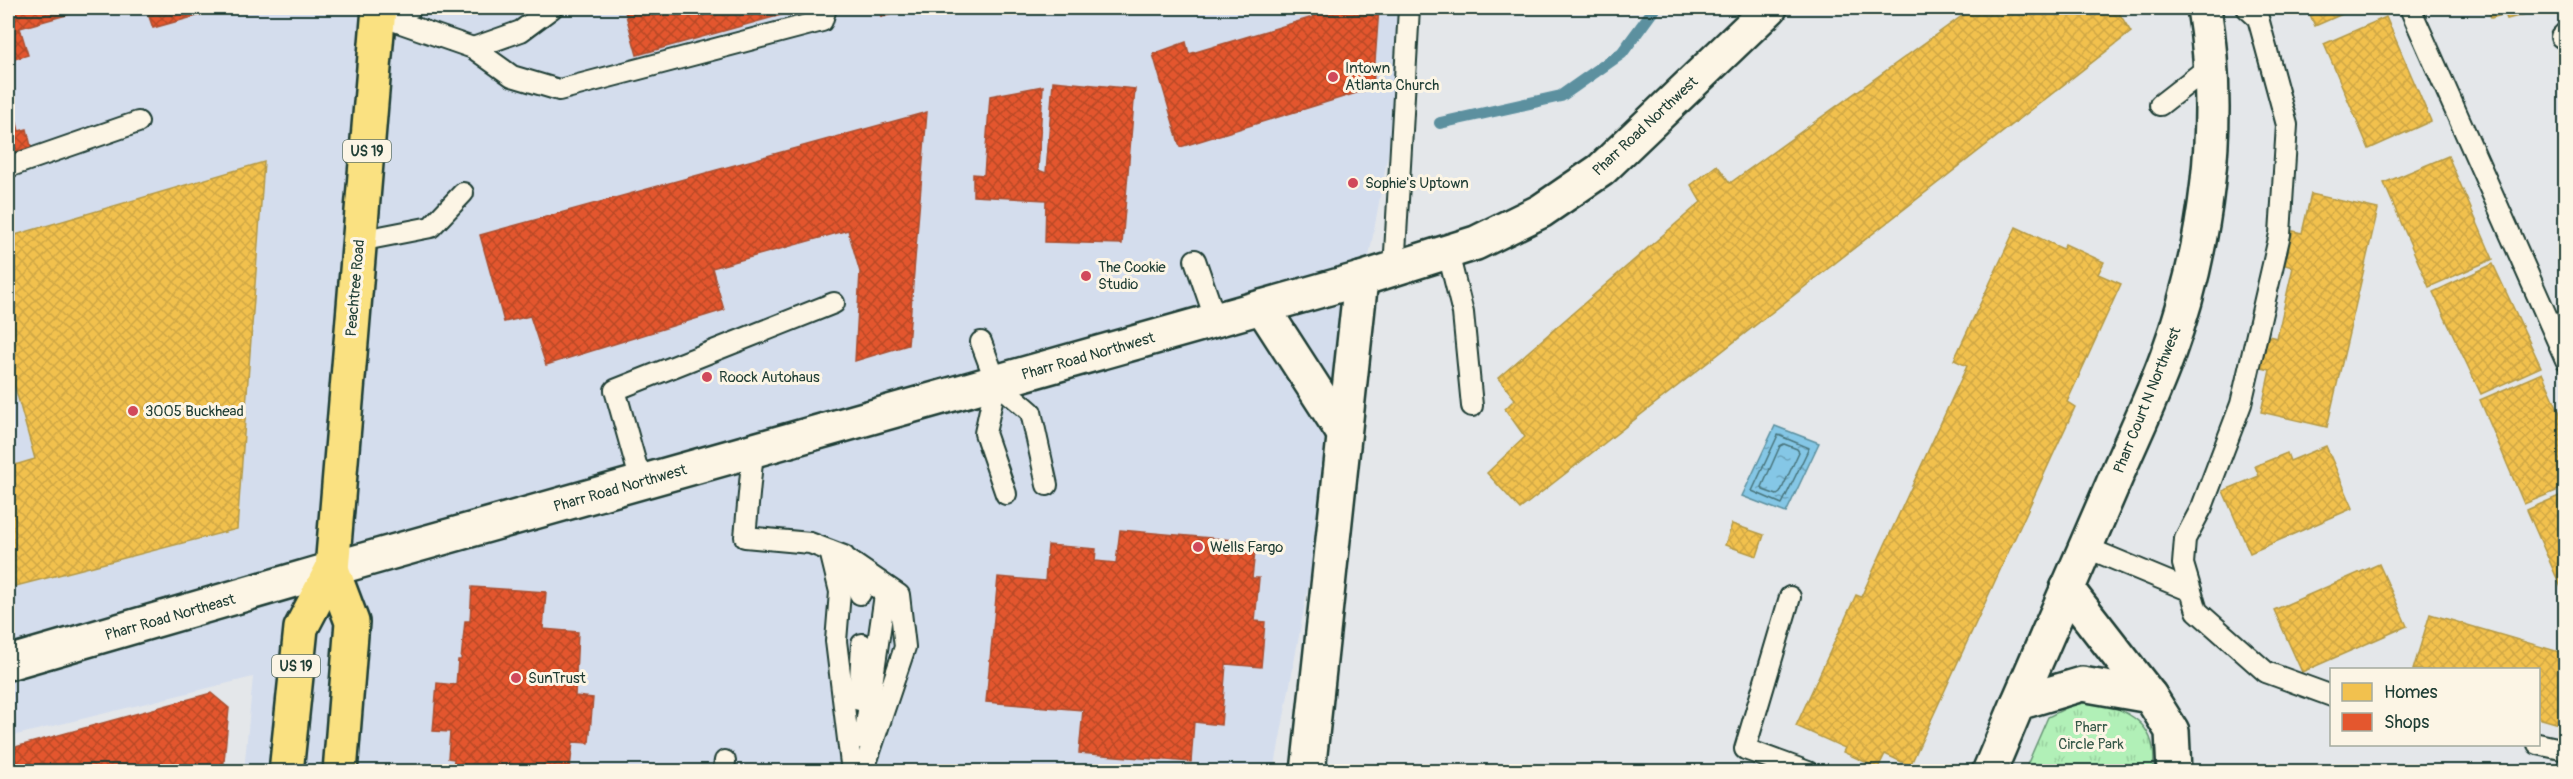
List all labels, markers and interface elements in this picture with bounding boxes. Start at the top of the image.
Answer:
place label: Intown Atlanta Church [1345,59,1439,95]
marker: Intown Atlanta Church [1326,70,1340,84]
street label: Pharr Road Northwest [1589,72,1703,180]
road number: US 19 [343,140,391,162]
place label: Sophie's Uptown [1365,174,1469,193]
marker: Sophie's Uptown [1346,176,1360,190]
street label: Peachtree Road [342,239,369,337]
place label: The Cookie Studio [1098,258,1166,294]
marker: The Cookie Studio [1079,269,1093,283]
street label: Pharr Court N Northwest [2109,323,2186,476]
street label: Pharr Road Northwest [1019,328,1158,385]
place label: Roock Autohaus [719,368,820,387]
marker: Roock Autohaus [700,370,714,384]
place label: 3005 Buckhead [145,402,244,421]
marker: 3005 Buckhead [126,404,140,418]
street label: Pharr Road Northwest [551,460,690,517]
place label: Wells Fargo [1210,538,1283,557]
marker: Wells Fargo [1191,540,1205,554]
street label: Pharr Road Northeast [103,590,238,645]
road number: US 19 [272,655,320,677]
legend [2330,668,2540,746]
place label: SunTrust [528,669,587,688]
marker: SunTrust [509,671,523,685]
text: Homes [2384,681,2437,704]
text: Shops [2384,711,2429,734]
park label: Pharr Circle Park [2058,718,2124,754]

